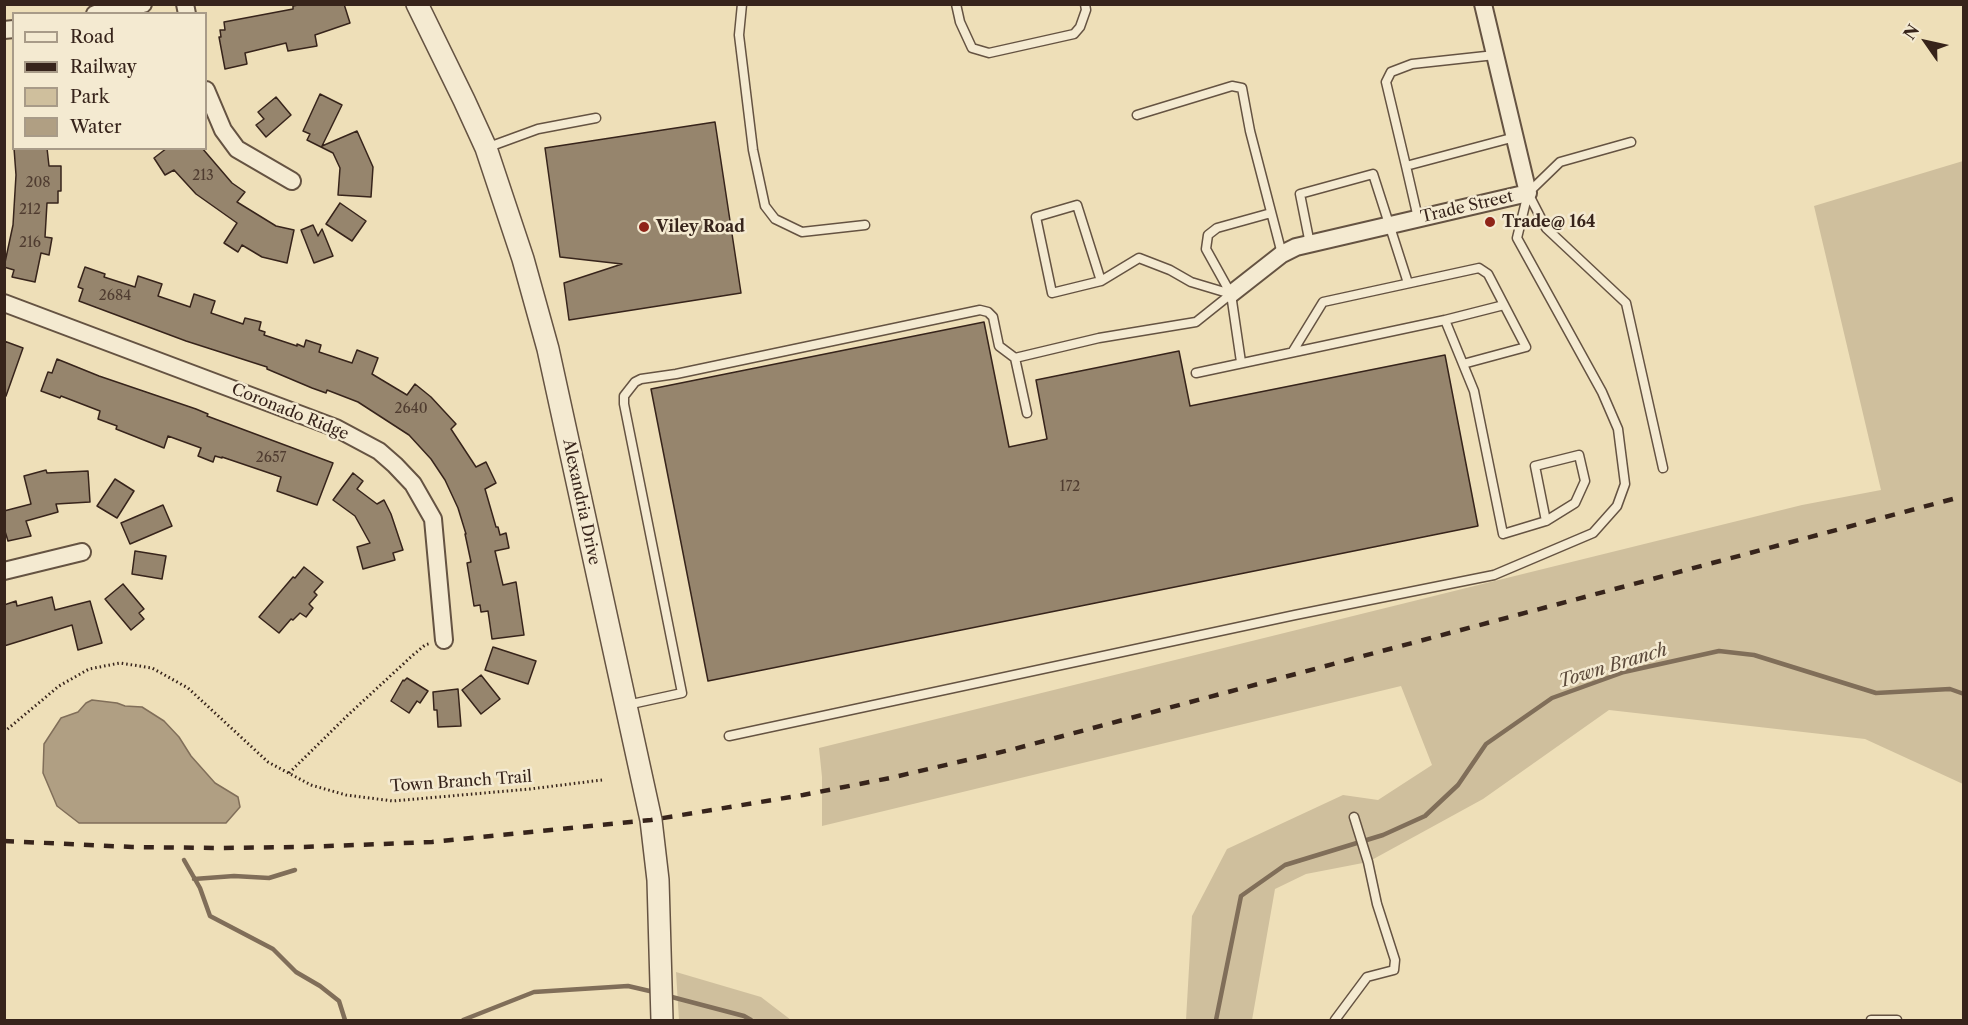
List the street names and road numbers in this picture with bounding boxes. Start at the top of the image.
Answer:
street label: Trade Street [1419,187,1515,227]
street label: Coronado Ridge [229,380,351,444]
street label: Alexandria Drive [558,437,604,567]
street label: Town Branch Trail [390,767,532,797]

